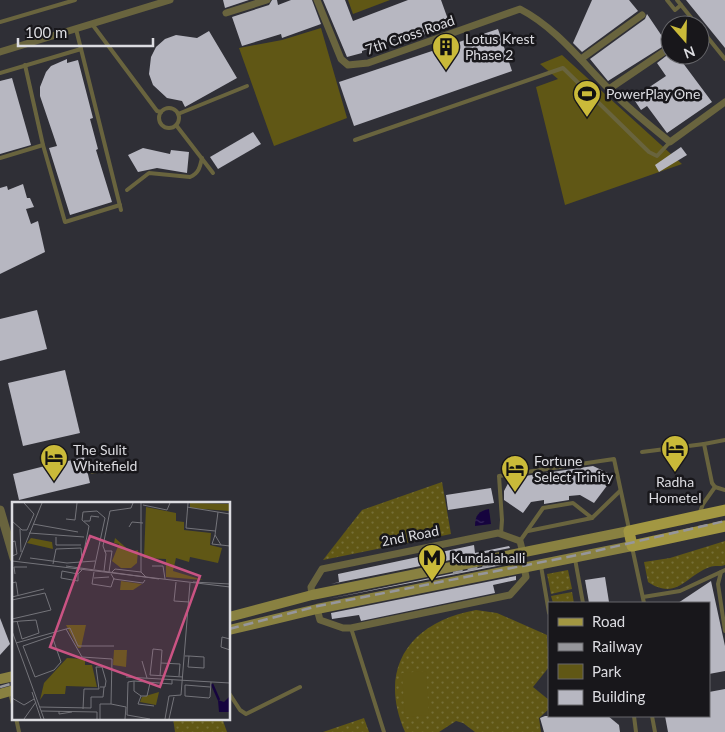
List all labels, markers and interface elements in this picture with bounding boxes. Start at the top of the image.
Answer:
street label: 7th Cross Road [363,11,457,58]
scale bar [18,15,152,47]
north arrow [660,15,710,65]
text: 100 m [25,23,67,41]
place label: Lotus Krest Phase 2 [465,30,535,63]
building icon: Lotus Krest Phase 2 [431,32,461,71]
text: N [682,43,698,63]
sports icon: PowerPlay One [572,79,602,118]
place label: PowerPlay One [606,85,700,102]
hotel icon: Radha Hometel [660,434,690,473]
place label: The Sulit Whitefield [73,441,137,474]
hotel icon: The Sulit Whitefield [39,443,69,482]
place label: Fortune Select Trinity [534,452,614,485]
hotel icon: Fortune Select Trinity [500,454,530,493]
place label: Radha Hometel [649,473,701,506]
inset map [12,502,230,720]
street label: 2nd Road [380,522,440,549]
metro station icon: Kundalahalli [417,543,447,582]
place label: Kundalahalli [451,549,525,566]
legend [548,602,710,717]
text: Road [592,612,625,630]
text: Railway [592,637,643,655]
text: Park [592,662,622,680]
text: Building [592,687,645,705]

